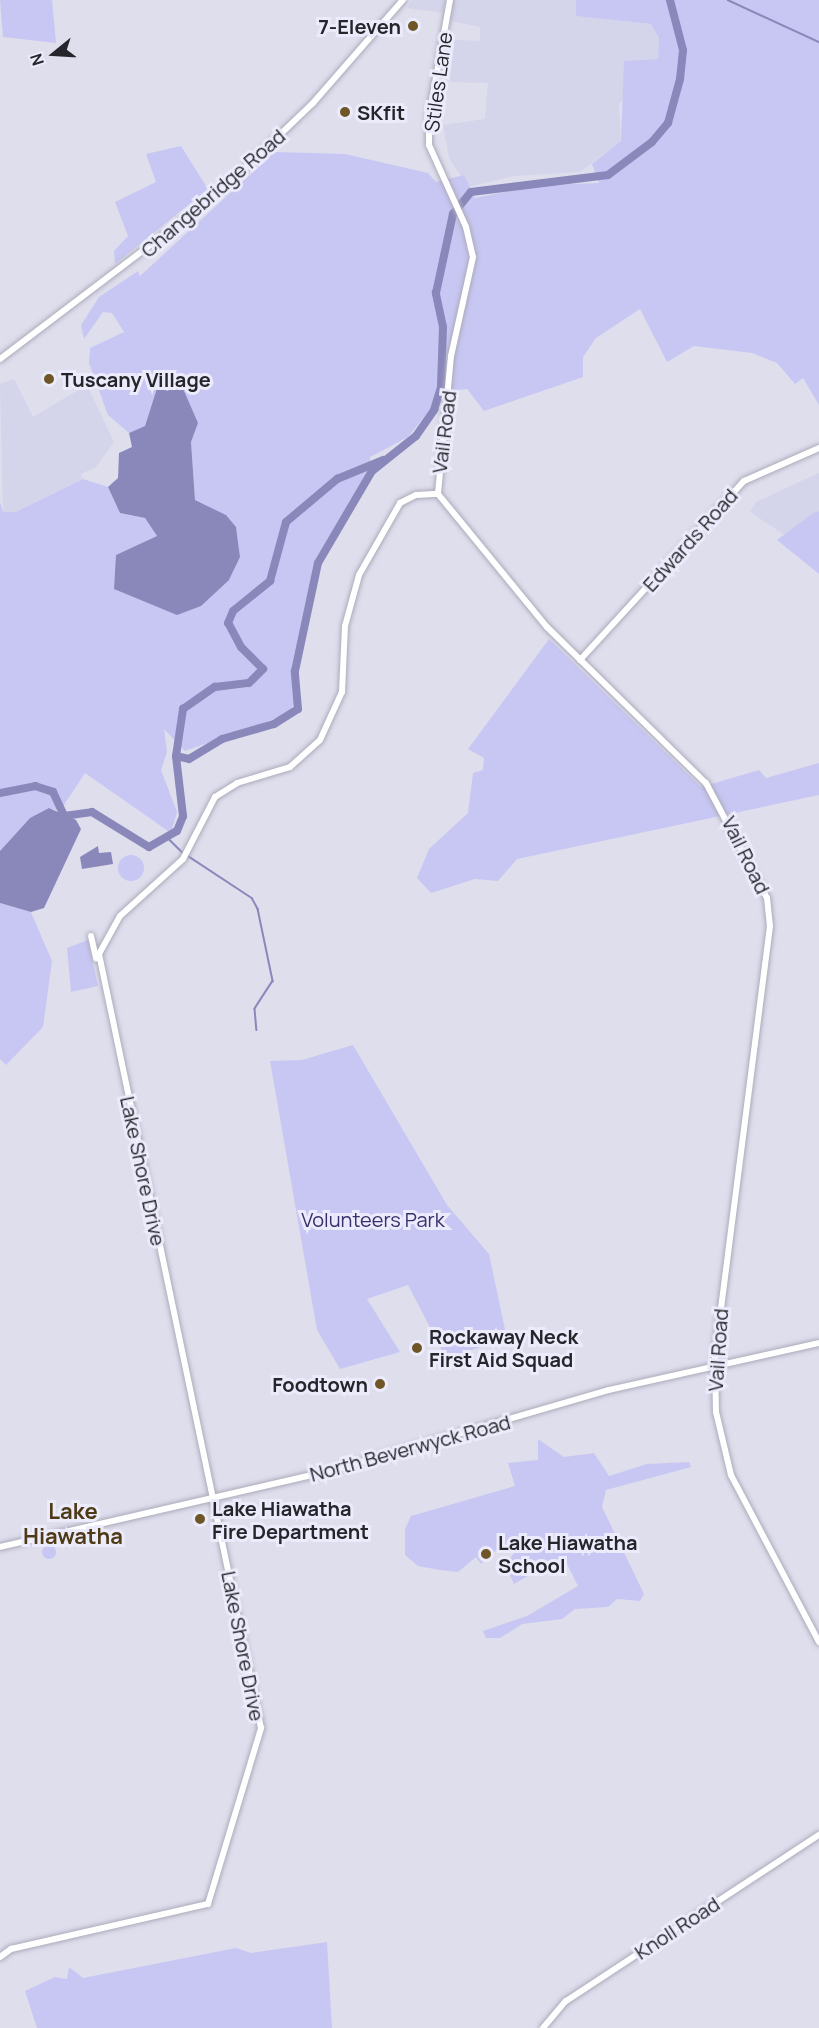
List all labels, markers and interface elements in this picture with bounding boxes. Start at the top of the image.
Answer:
place label: 7-Eleven [318,14,401,38]
marker: 7-Eleven [406,19,420,33]
north arrow [24,24,84,84]
street label: Stiles Lane [419,30,457,134]
text: N [25,51,49,68]
place label: SKfit [357,100,405,124]
marker: SKfit [338,105,352,119]
street label: Changebridge Road [136,124,290,262]
place label: Tuscany Village [61,367,211,391]
marker: Tuscany Village [42,372,56,386]
street label: Vail Road [427,389,461,475]
street label: Edwards Road [638,484,742,596]
street label: Vail Road [717,812,775,898]
street label: Lake Shore Drive [115,1094,171,1248]
park label: Volunteers Park [301,1207,445,1231]
street label: Vail Road [703,1308,733,1392]
place label: Rockaway Neck First Aid Squad [429,1324,578,1371]
marker: Rockaway Neck First Aid Squad [410,1341,424,1355]
place label: Foodtown [272,1372,368,1396]
marker: Foodtown [373,1377,387,1391]
street label: North Beverwyck Road [307,1410,513,1486]
place label: Lake Hiawatha Fire Department [212,1496,369,1543]
district label: Lake Hiawatha [23,1498,123,1550]
marker: Lake Hiawatha Fire Department [193,1512,207,1526]
place label: Lake Hiawatha School [498,1530,638,1577]
marker: Lake Hiawatha School [479,1547,493,1561]
street label: Lake Shore Drive [217,1569,269,1723]
street label: Knoll Road [630,1892,724,1964]

